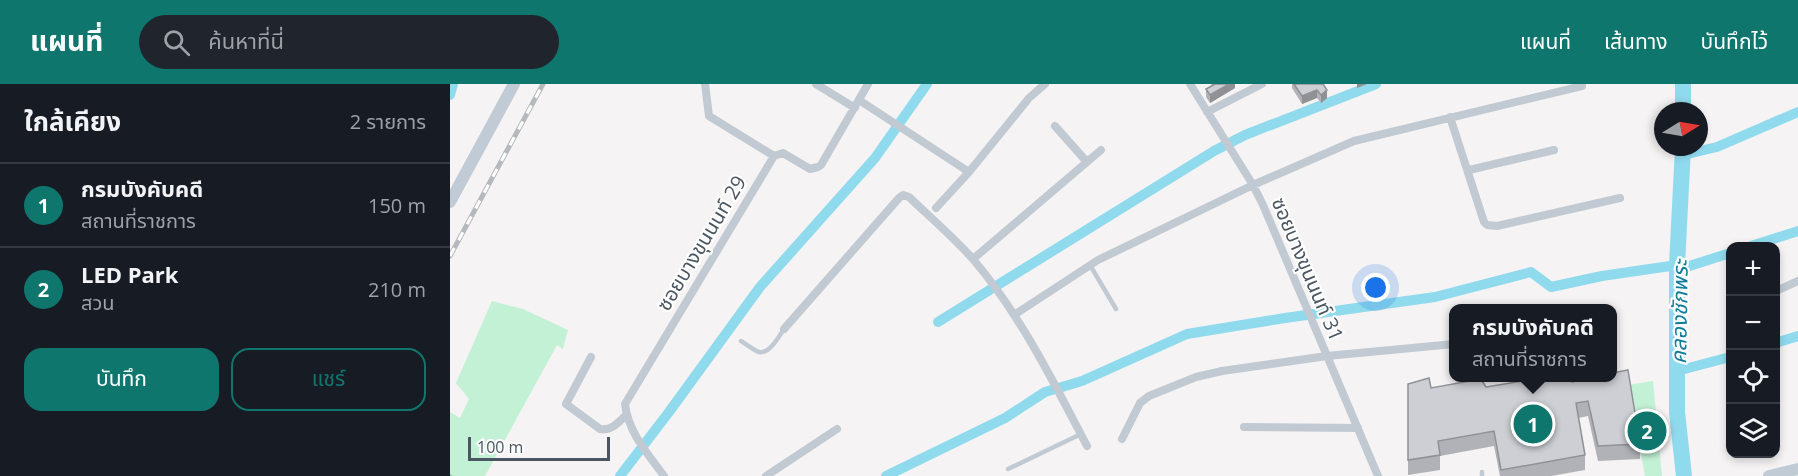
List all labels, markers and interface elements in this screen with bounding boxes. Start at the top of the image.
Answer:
search box [139,15,559,69]
text: แผนที่ [30,21,103,59]
text: ค้นหาที่นี่ [208,25,284,55]
icon: search [160,26,193,59]
text: แผนที่ [1520,27,1571,55]
text: เส้นทาง [1604,27,1668,55]
text: บันทึกไว้ [1701,27,1768,55]
north arrow [1654,102,1708,156]
text: ใกล้เคียง [24,103,121,139]
text: 2 รายการ [350,108,426,135]
street label: ซอยบางขุนนนท์ 29 [650,170,752,316]
text: กรมบังคับคดี [81,173,203,203]
text: 1 [38,192,49,219]
text: 150 m [368,192,426,219]
street label: ซอยบางขุนนนท์ 31 [1266,193,1350,345]
text: สถานที่ราชการ [81,207,196,234]
map controls [1726,242,1780,458]
button: + [1726,242,1780,296]
water label: คลองชักพระ [1664,258,1694,364]
text: LED Park [81,259,179,289]
your location [1361,273,1390,302]
text: 2 [38,276,49,303]
text: 210 m [368,276,426,303]
text: สวน [81,289,115,316]
button: − [1726,296,1780,350]
popup [1449,304,1617,382]
text: กรมบังคับคดี [1472,311,1594,341]
text: สถานที่ราชการ [1472,345,1587,372]
button: บันทึก [24,348,219,411]
button: แชร์ [231,348,426,411]
button: locate [1726,350,1780,404]
pin: 1 [1514,402,1552,446]
button: layers [1726,404,1780,458]
pin: 2 [1628,408,1666,454]
scale bar [468,434,610,462]
text: 100 m [477,436,523,458]

